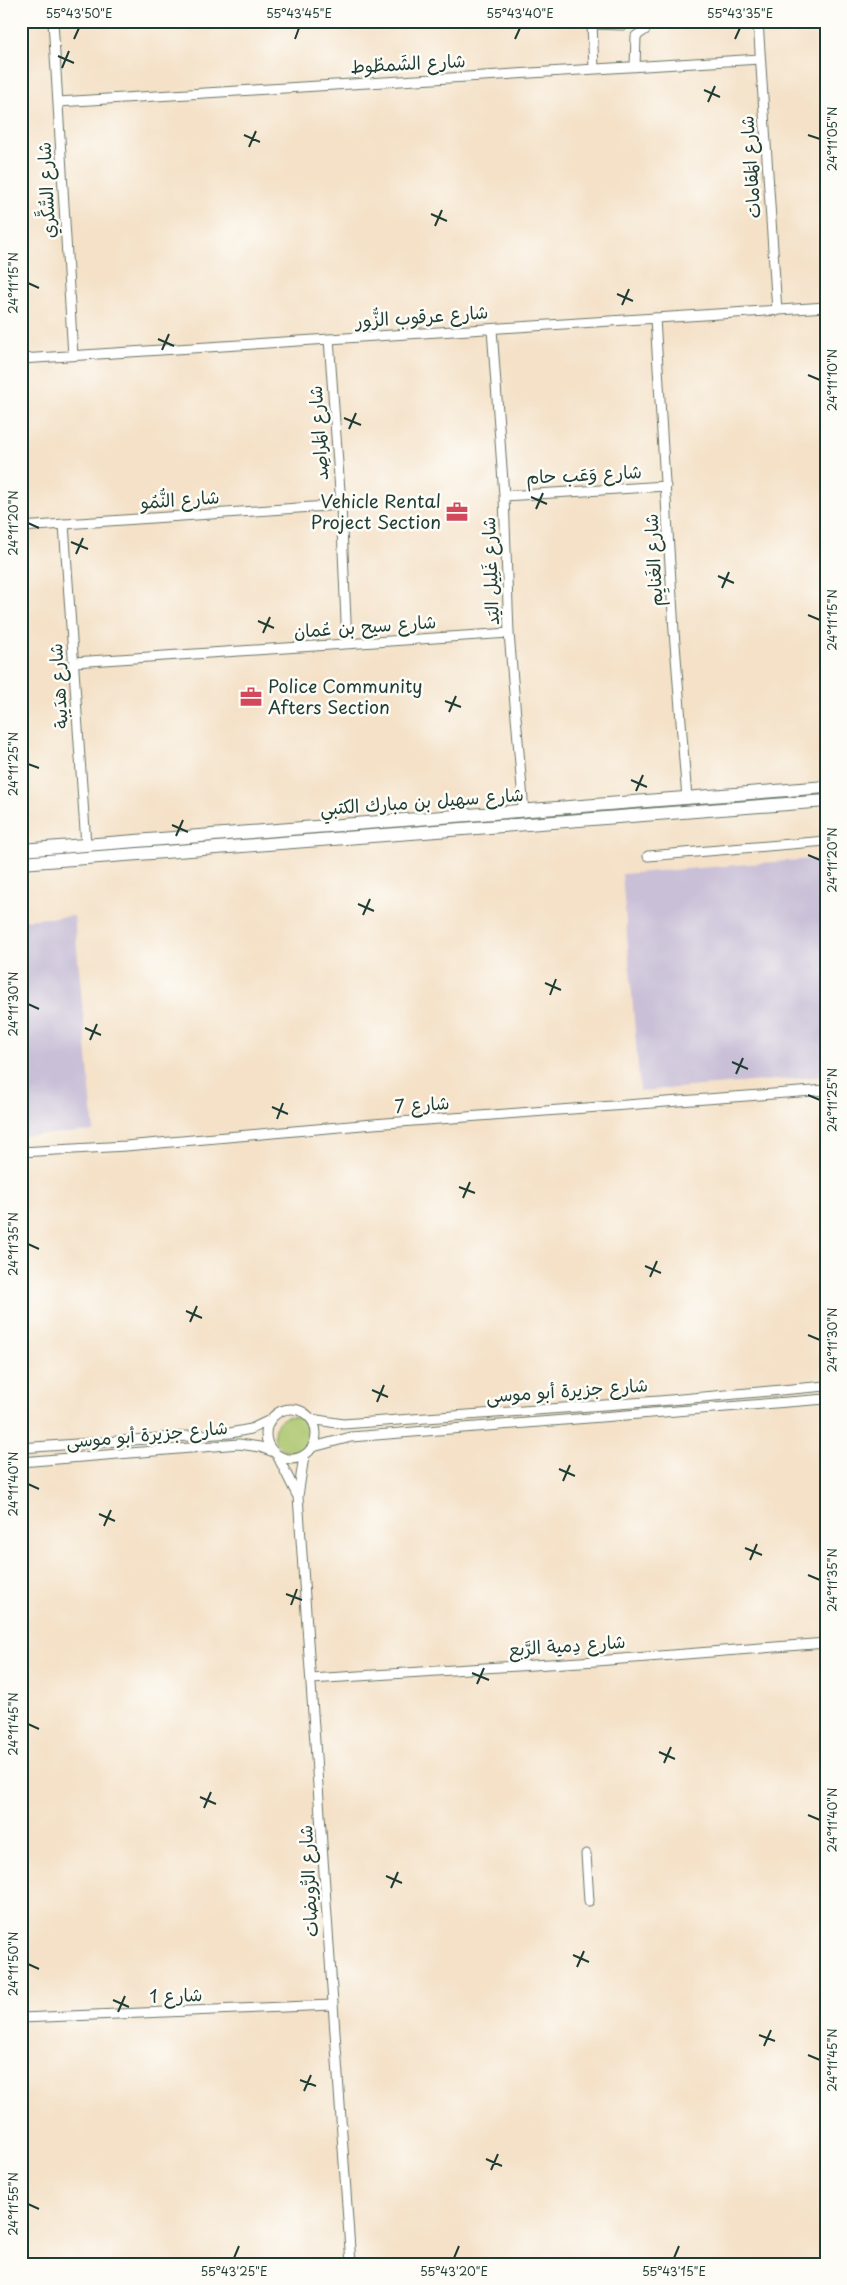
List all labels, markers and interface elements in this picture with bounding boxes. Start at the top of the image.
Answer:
text: 55°43'50"E [45,4,113,22]
text: 55°43'45"E [266,4,332,22]
text: 55°43'40"E [486,4,554,22]
text: 55°43'35"E [707,4,773,22]
street label: شارع الشَمطُوط [350,46,466,79]
text: 24°11'05"N [823,107,841,171]
street label: شارع المَقامات [732,115,767,219]
street label: شارع السُّكَّري [29,141,63,239]
text: 24°11'15"N [4,252,22,314]
street label: شارع عرقوب الزُّور [353,297,489,334]
text: 24°11'10"N [823,349,841,411]
street label: شارع المَراصِد [301,385,334,482]
street label: شارع وَعَب حام [525,457,643,492]
street label: شارع النُّمُو [138,482,220,515]
place label: Vehicle Rental Project Section [311,487,441,535]
text: 24°11'20"N [4,490,22,556]
office icon: Vehicle Rental Project Section [444,499,470,525]
street label: شارع الغَنايِم [637,513,670,607]
street label: شارع غَلِيل اليَد [474,516,505,626]
text: 24°11'15"N [823,589,841,651]
street label: شارع سيح بن عُمان [293,607,437,644]
street label: شارع هدَيبة [41,642,74,730]
place label: Police Community Afters Section [268,672,423,720]
office icon: Police Community Afters Section [238,684,264,710]
text: 24°11'25"N [4,732,22,796]
street label: شارع سهيل بن مبارك الكتبي [319,780,525,825]
text: 24°11'20"N [823,827,841,893]
text: 24°11'30"N [4,972,22,1037]
text: 24°11'25"N [823,1068,841,1132]
street label: شارع 7 [393,1088,450,1119]
text: 24°11'35"N [4,1212,22,1276]
text: 24°11'30"N [823,1308,841,1373]
street label: شارع جزيرة أبو موسى [485,1370,649,1409]
street label: شارع جزيرة أبو موسى [65,1413,229,1454]
text: 24°11'40"N [4,1452,22,1516]
text: 24°11'35"N [823,1548,841,1612]
street label: شارع دِمية الرَّبع [507,1627,626,1663]
text: 24°11'45"N [4,1692,22,1756]
text: 24°11'40"N [823,1788,841,1852]
street label: شارع الرُّويضات [291,1824,324,1938]
text: 24°11'50"N [4,1932,22,1996]
street label: شارع 1 [149,1980,203,2009]
text: 24°11'45"N [823,2028,841,2092]
text: 24°11'55"N [4,2172,22,2236]
text: 55°43'25"E [200,2262,268,2280]
text: 55°43'20"E [420,2262,488,2280]
text: 55°43'15"E [642,2262,706,2280]

